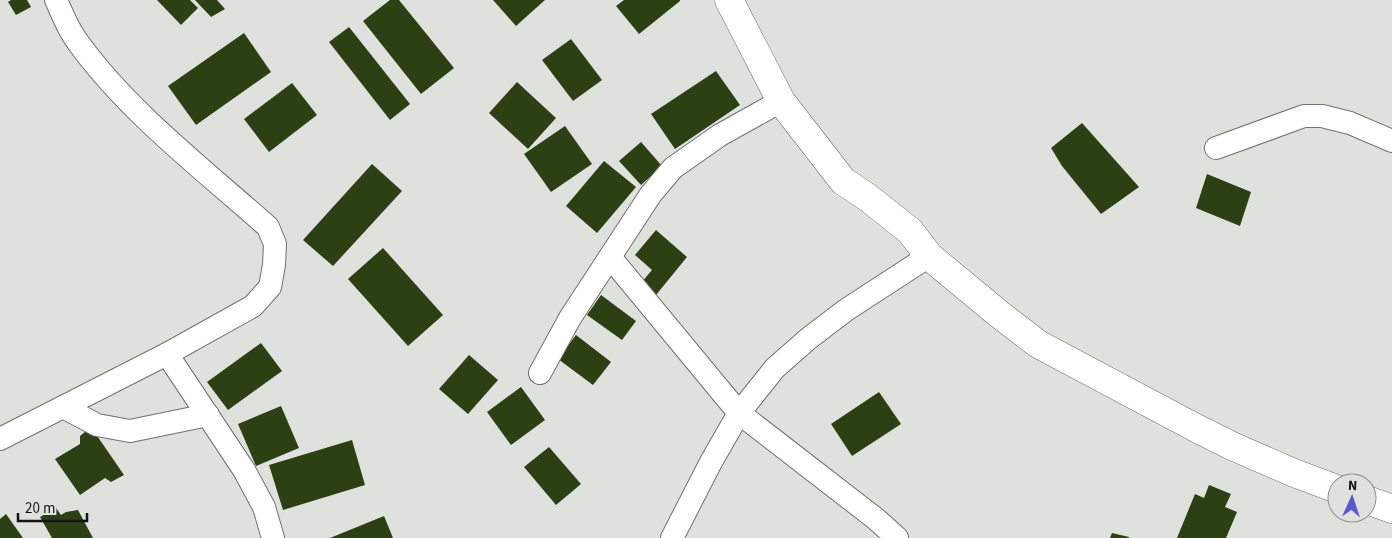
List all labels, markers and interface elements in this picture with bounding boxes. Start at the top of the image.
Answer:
north arrow [1327,473,1377,523]
text: N [1347,476,1358,496]
scale bar [18,490,86,522]
text: 20 m [25,498,55,519]

